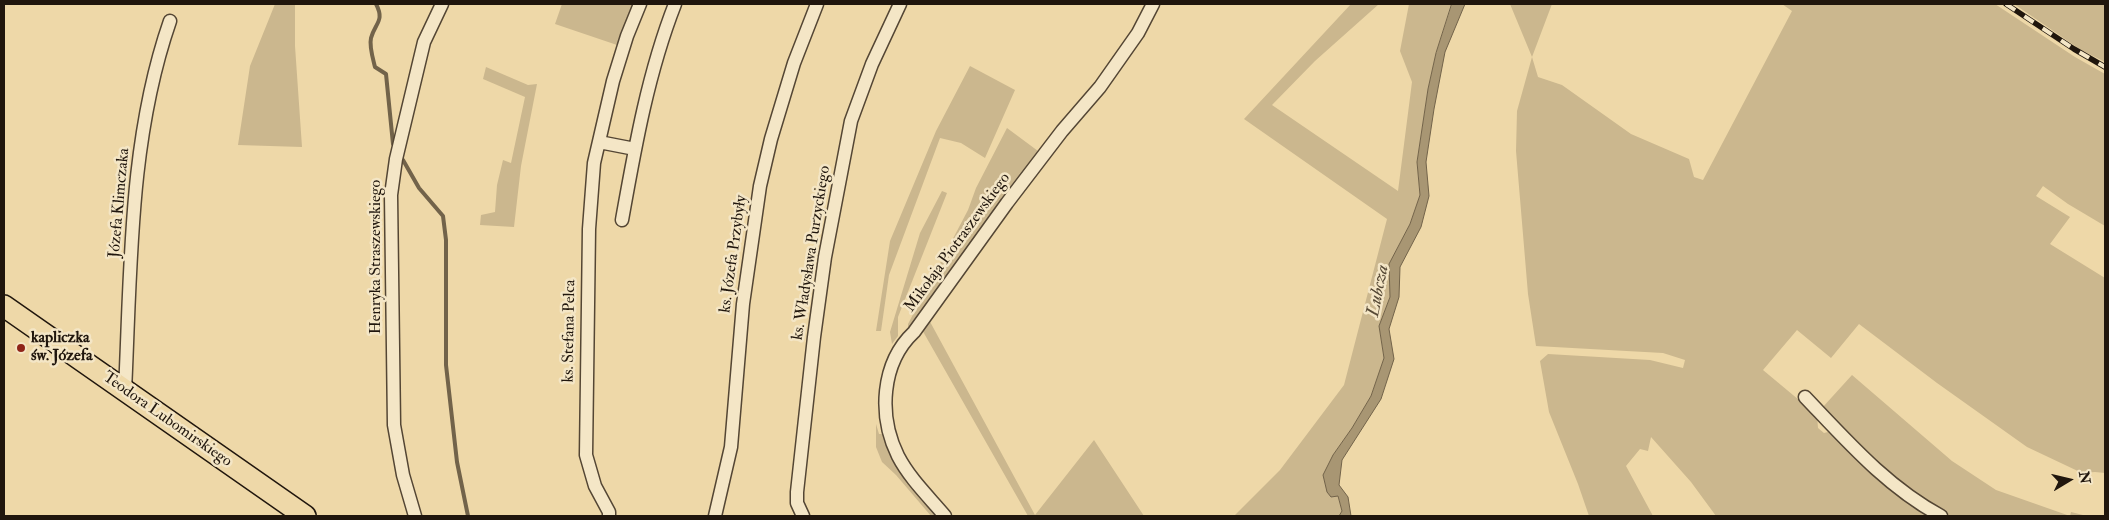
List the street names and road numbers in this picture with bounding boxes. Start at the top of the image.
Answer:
street label: Józefa Klimczaka [106,147,134,259]
street label: ks. Władysława Purzyckiego [789,164,835,342]
street label: Mikołaja Piotraszewskiego [901,170,1015,316]
street label: Henryka Straszewskiego [367,180,387,334]
street label: ks. Józefa Przybyły [716,194,752,314]
street label: ks. Stefana Pelca [560,279,580,383]
street label: Teodora Lubomirskiego [99,368,235,472]

